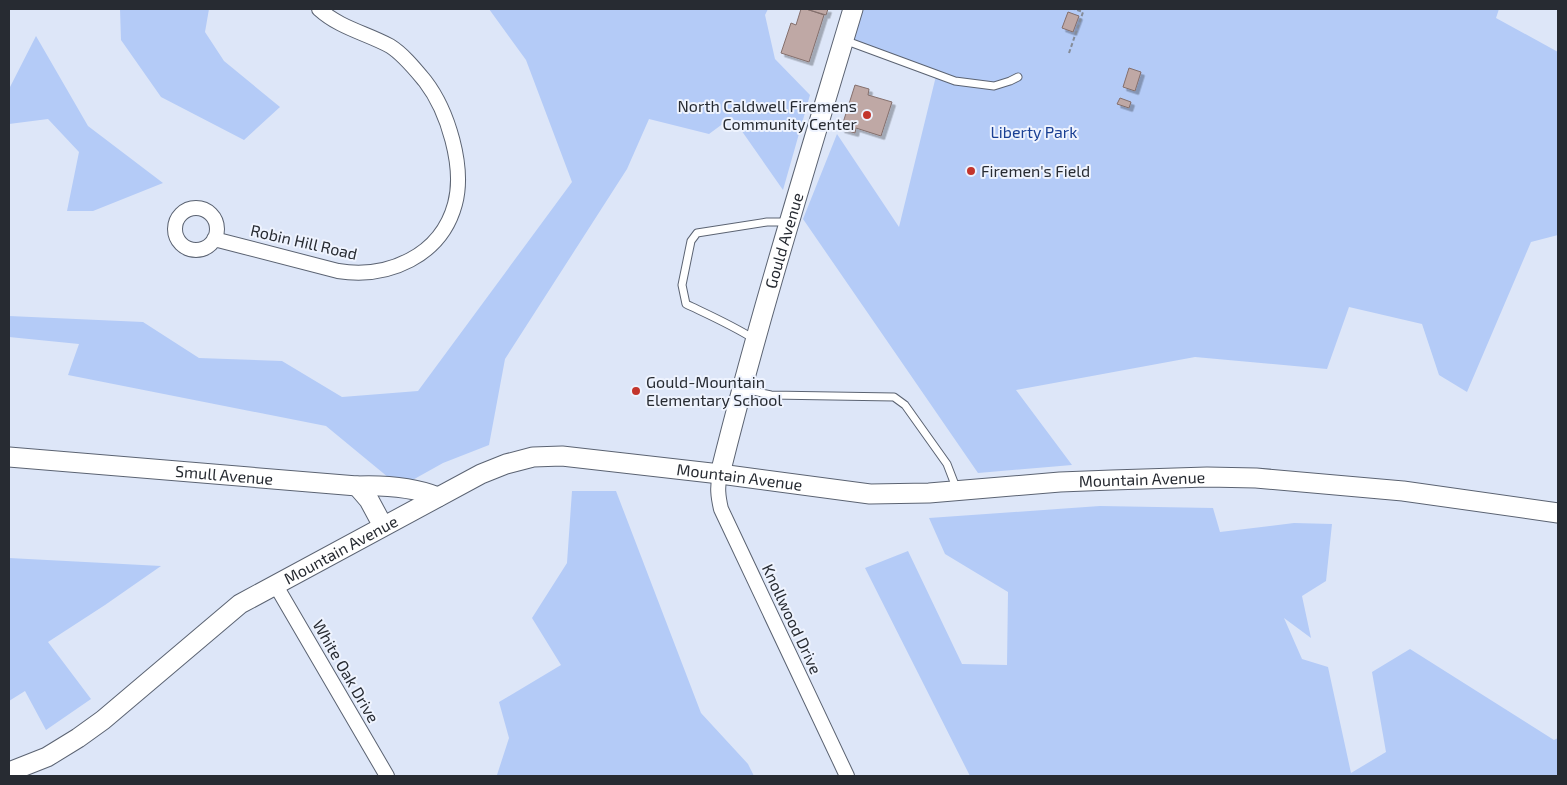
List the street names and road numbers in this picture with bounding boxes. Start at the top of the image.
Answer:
street label: Gould Avenue [760,190,806,291]
street label: Robin Hill Road [249,220,359,263]
street label: Mountain Avenue [676,459,804,494]
street label: Smull Avenue [175,461,274,488]
street label: Mountain Avenue [1078,467,1205,490]
street label: Mountain Avenue [280,511,401,588]
street label: Knollwood Drive [759,561,826,677]
street label: White Oak Drive [309,616,384,726]

